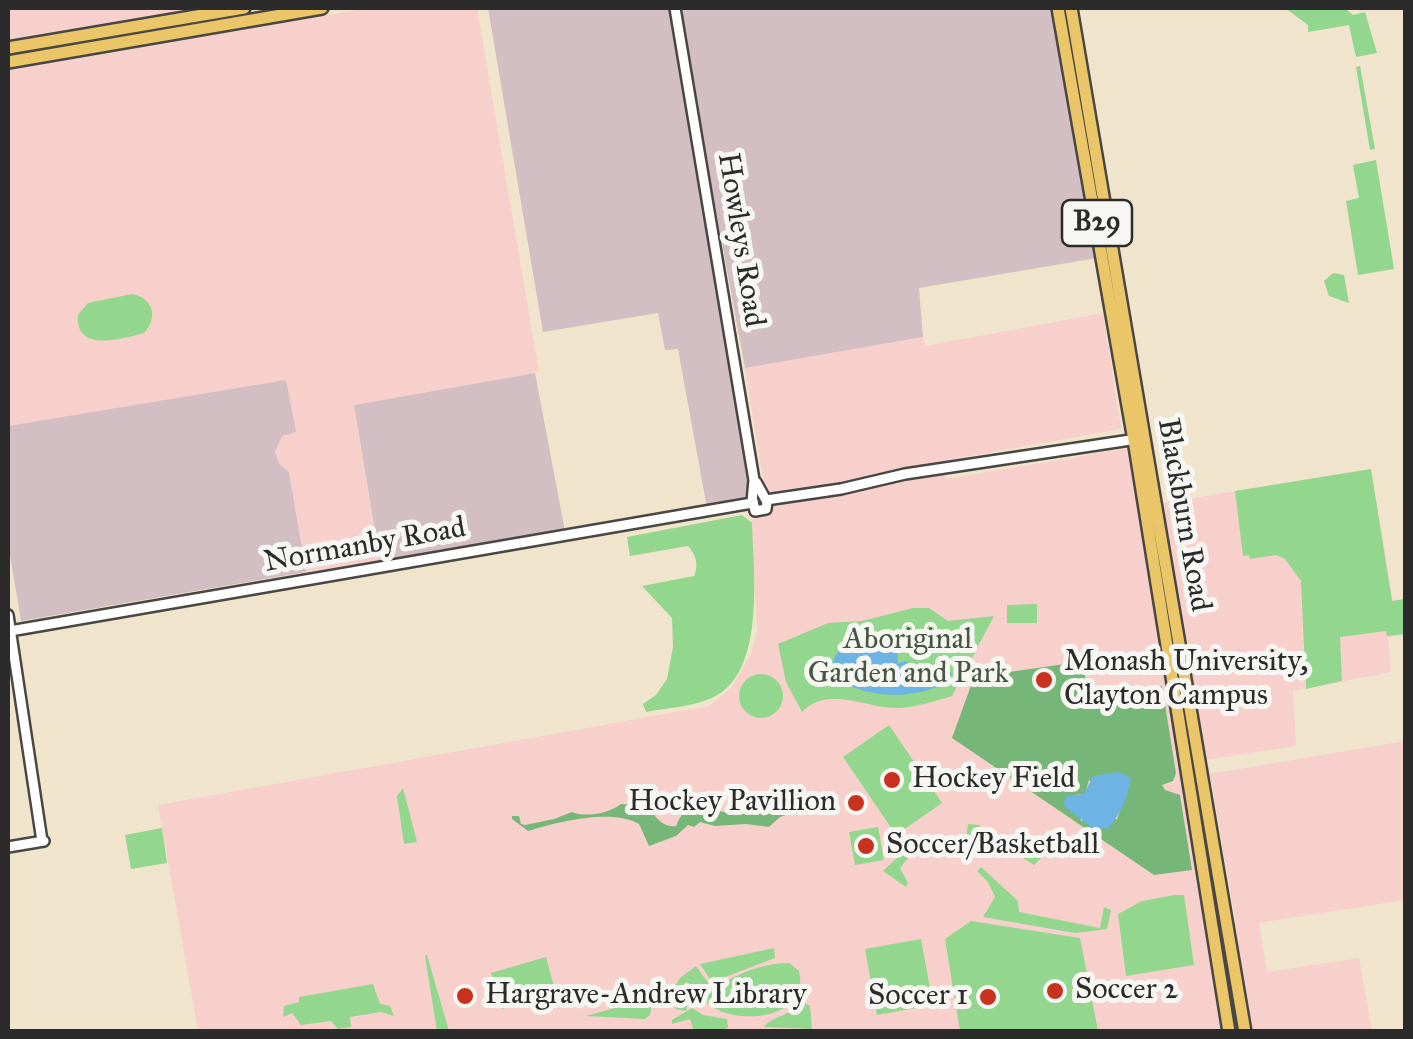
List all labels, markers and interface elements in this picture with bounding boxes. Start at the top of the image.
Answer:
street label: Howleys Road [708,150,772,330]
road number: B29 [1062,200,1132,246]
street label: Blackburn Road [1148,416,1218,614]
street label: Normanby Road [261,511,469,581]
park label: Aboriginal Garden and Park [808,623,1008,694]
place label: Monash University, Clayton Campus [1064,645,1308,716]
marker: Monash University, Clayton Campus [1033,669,1055,691]
place label: Hockey Field [912,762,1075,798]
marker: Hockey Field [881,769,903,791]
place label: Hockey Pavillion [628,785,836,821]
marker: Hockey Pavillion [845,792,867,814]
place label: Soccer/Basketball [886,828,1099,864]
marker: Soccer/Basketball [855,835,877,857]
place label: Soccer 2 [1075,973,1178,1009]
place label: Hargrave-Andrew Library [485,978,806,1014]
place label: Soccer 1 [868,979,968,1015]
marker: Soccer 2 [1044,980,1066,1002]
marker: Hargrave-Andrew Library [454,985,476,1007]
marker: Soccer 1 [977,986,999,1008]

